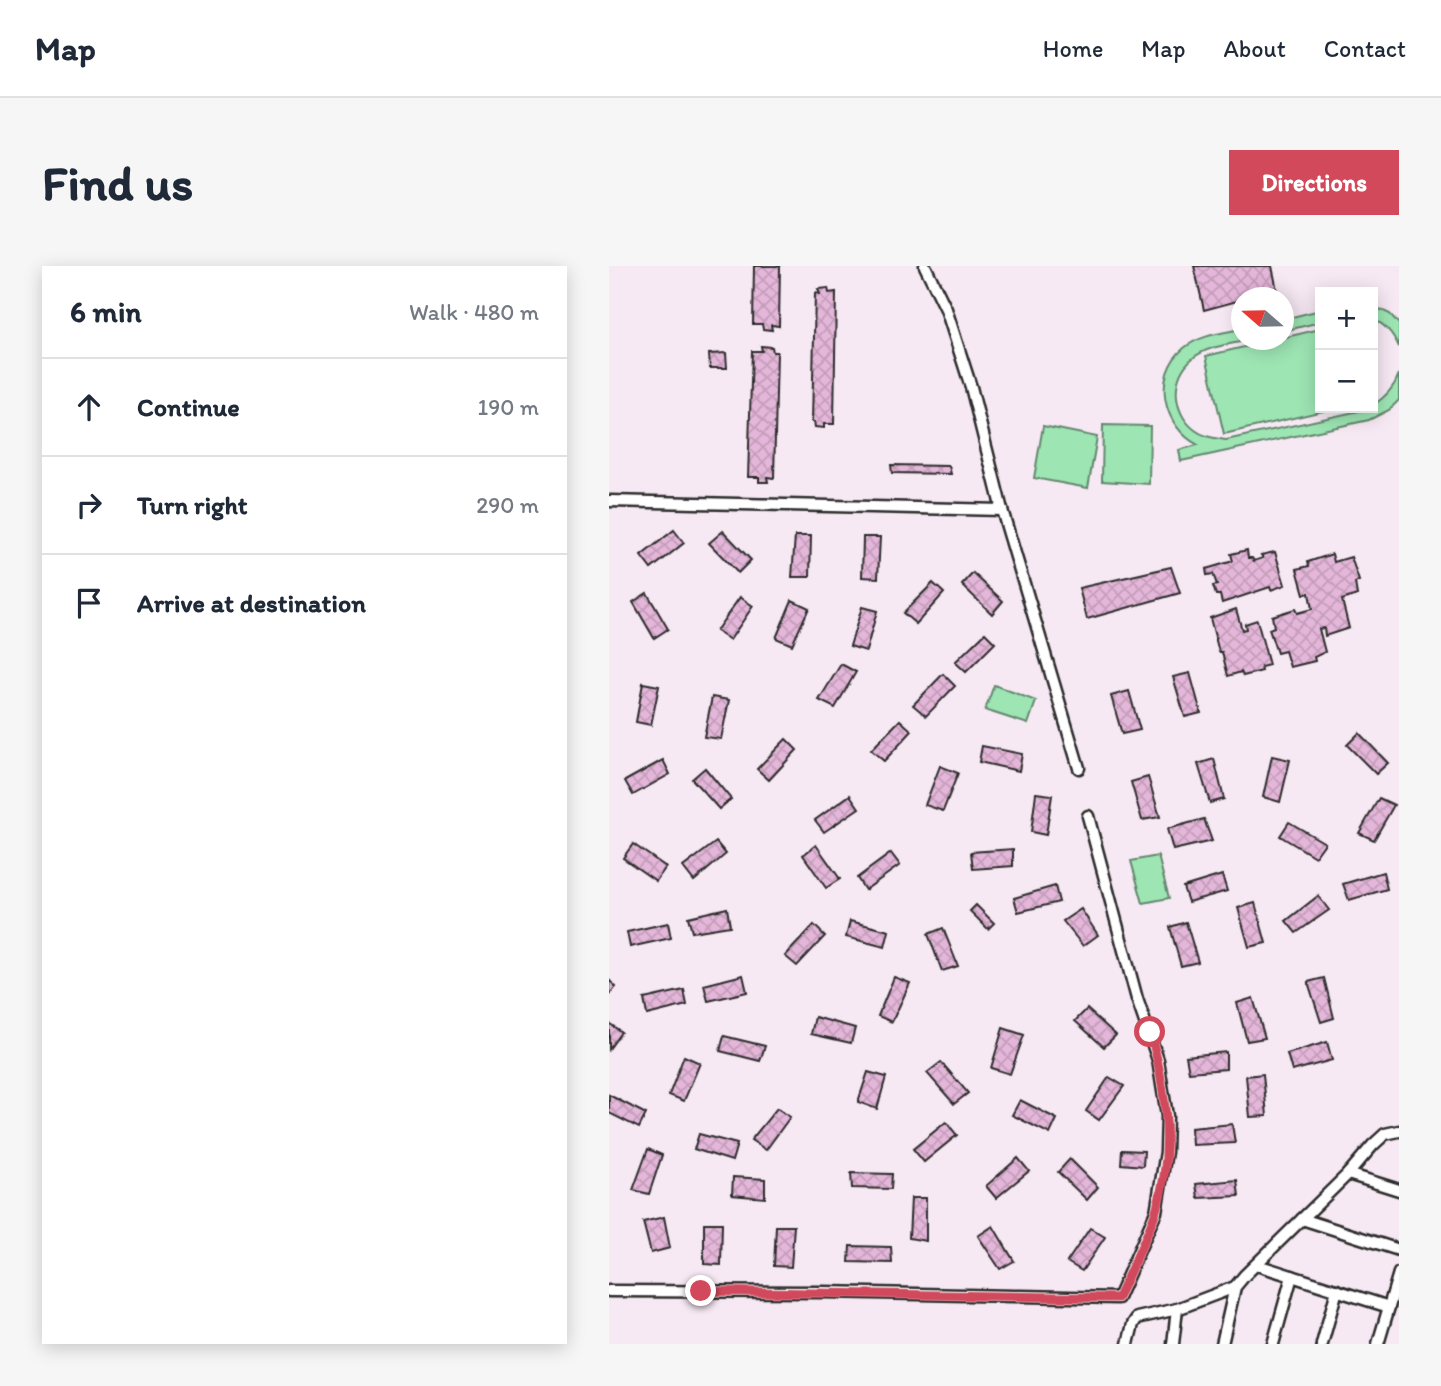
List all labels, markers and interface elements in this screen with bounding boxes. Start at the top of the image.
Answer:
text: Map [35,29,96,68]
text: Home [1043,34,1103,63]
text: Map [1141,34,1185,63]
text: About [1223,34,1286,63]
text: Contact [1324,34,1406,63]
button: Directions [1229,150,1399,215]
text: Find us [42,153,193,212]
north arrow [1231,287,1294,350]
map controls [1315,287,1378,413]
button: + [1315,287,1378,350]
text: 6 min [70,293,142,330]
text: Walk · 480 m [409,298,539,326]
button: − [1315,350,1378,413]
icon: ahead [70,388,108,426]
text: Continue [137,391,240,423]
text: 190 m [478,393,539,421]
icon: right [70,486,108,524]
text: Turn right [137,489,248,521]
text: 290 m [476,491,539,519]
icon: arrive [70,584,108,622]
text: Arrive at destination [137,587,366,619]
route start [1134,1016,1165,1047]
route end [685,1275,716,1306]

